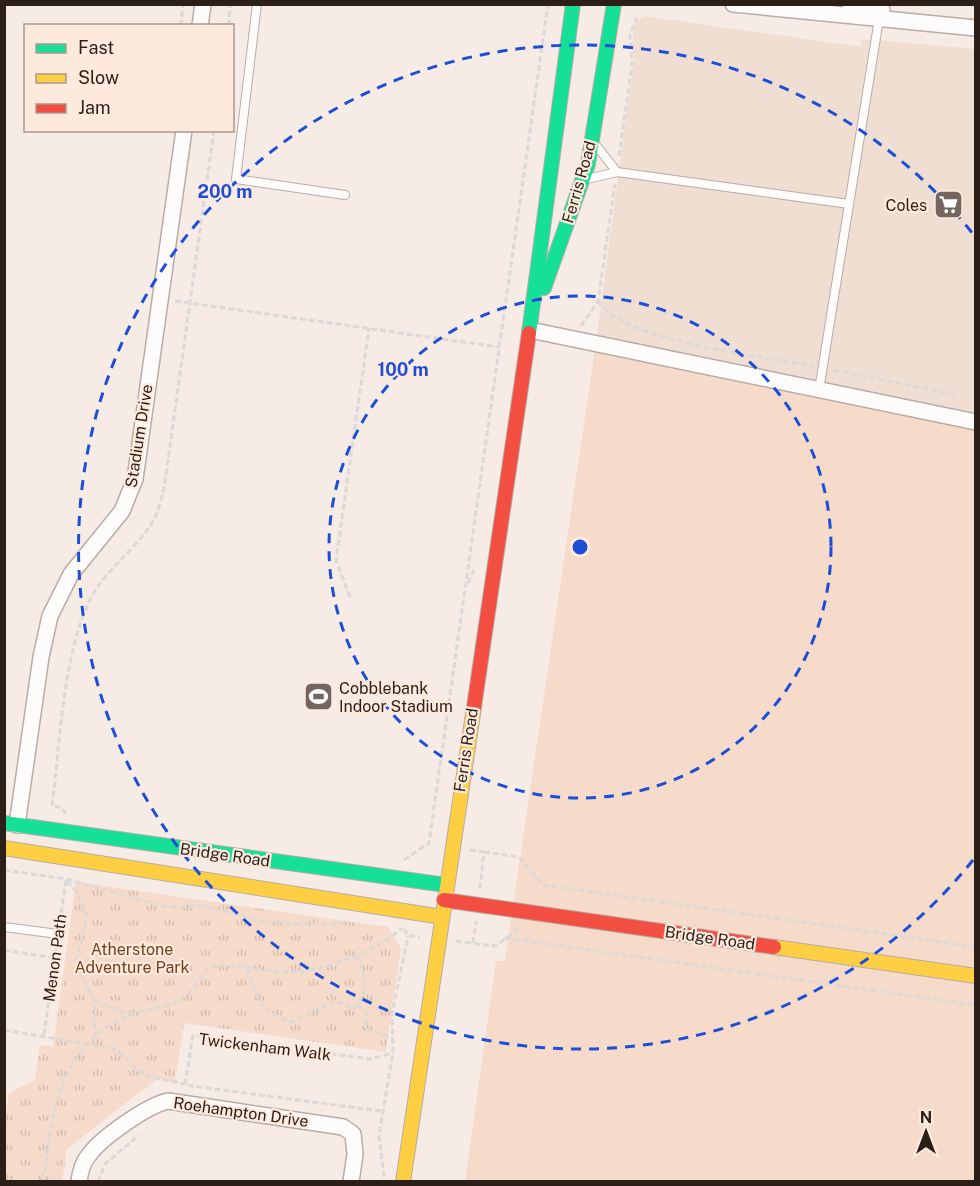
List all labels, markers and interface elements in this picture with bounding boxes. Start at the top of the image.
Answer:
legend [24,24,234,132]
text: Fast [78,37,114,58]
text: Slow [78,67,119,88]
text: Jam [78,97,111,118]
street label: Ferris Road [558,139,600,225]
text: 200 m [198,181,252,202]
supermarket icon: Coles [932,189,964,221]
place label: Coles [885,196,927,215]
text: 100 m [377,359,429,380]
street label: Stadium Drive [121,383,157,489]
centre of rings [570,537,590,557]
place label: Cobblebank Indoor Stadium [339,679,453,716]
sports icon: Cobblebank Indoor Stadium [302,681,334,713]
street label: Ferris Road [450,707,482,793]
street label: Bridge Road [179,839,271,871]
street label: Menon Path [39,913,71,1003]
street label: Bridge Road [664,922,756,954]
park label: Atherstone Adventure Park [74,940,190,977]
street label: Twickenham Walk [198,1029,332,1065]
street label: Roehampton Drive [172,1093,310,1131]
north arrow [896,1102,956,1162]
text: N [920,1108,932,1127]

